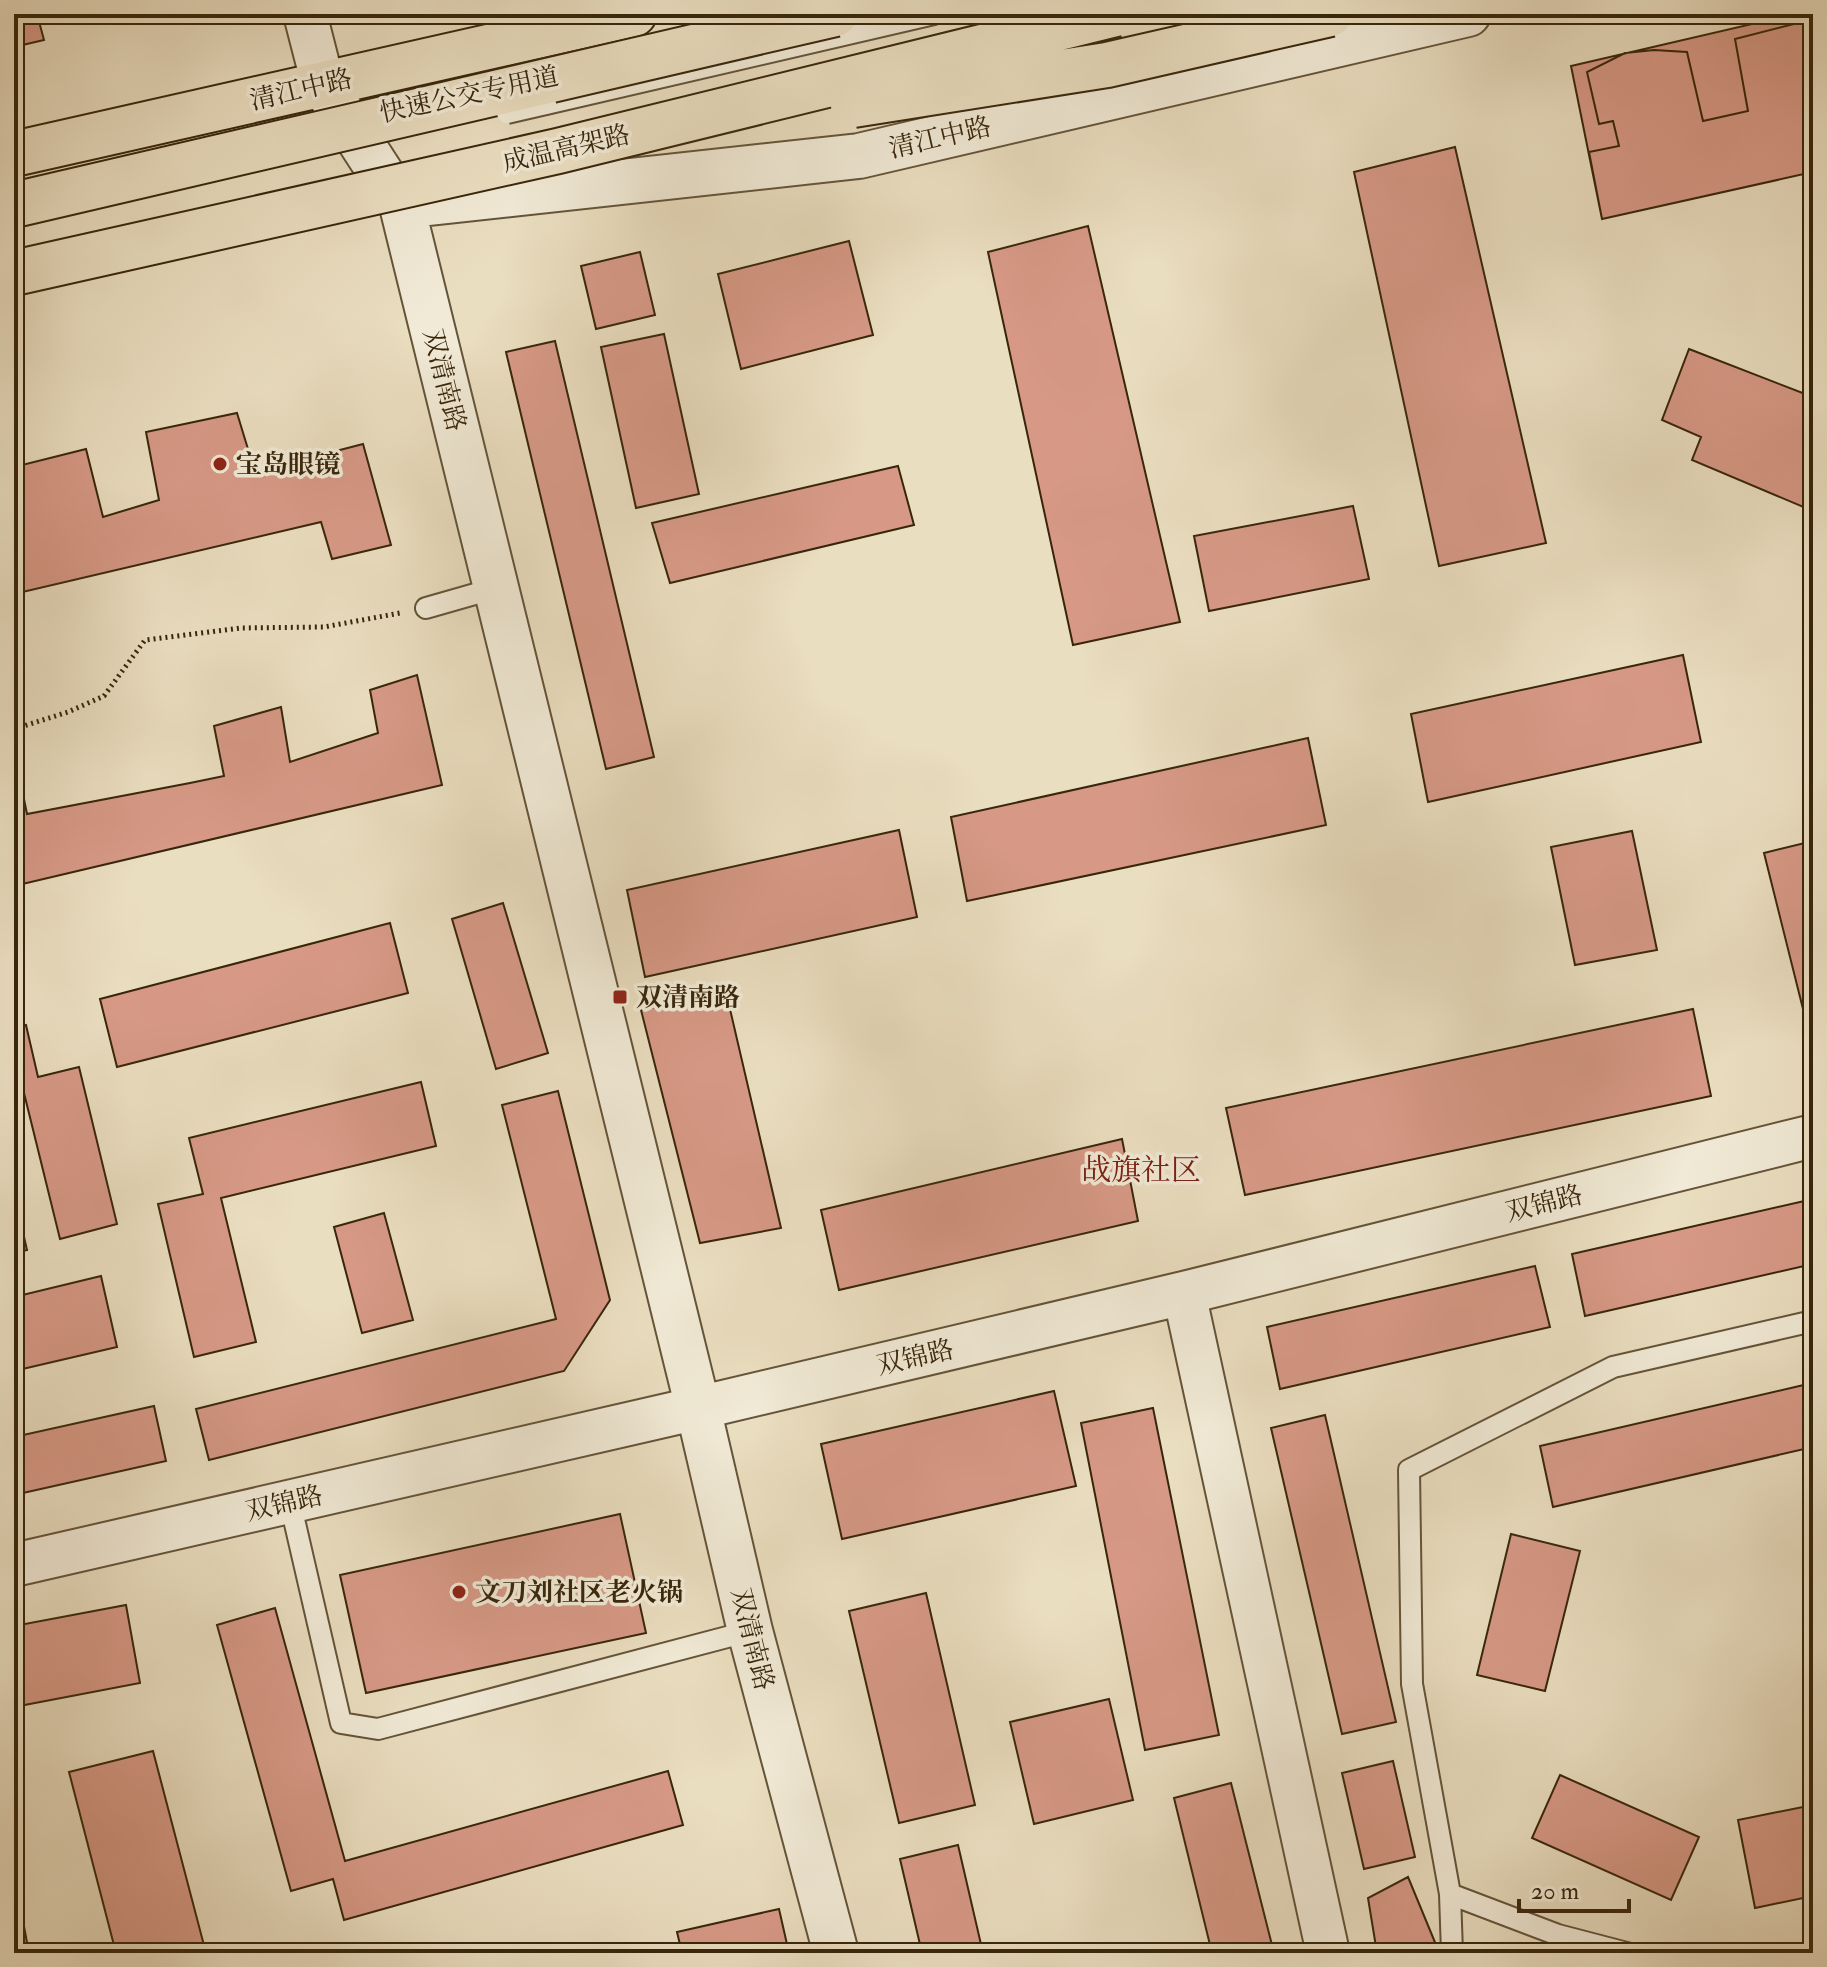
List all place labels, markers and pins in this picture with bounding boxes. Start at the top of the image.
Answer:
place label: 宝岛眼镜 [236,449,340,481]
marker: 宝岛眼镜 [211,455,229,473]
place label: 双清南路 [636,982,740,1014]
marker: 双清南路 [611,988,629,1006]
place label: 文刀刘社区老火锅 [475,1577,683,1609]
marker: 文刀刘社区老火锅 [450,1583,468,1601]

